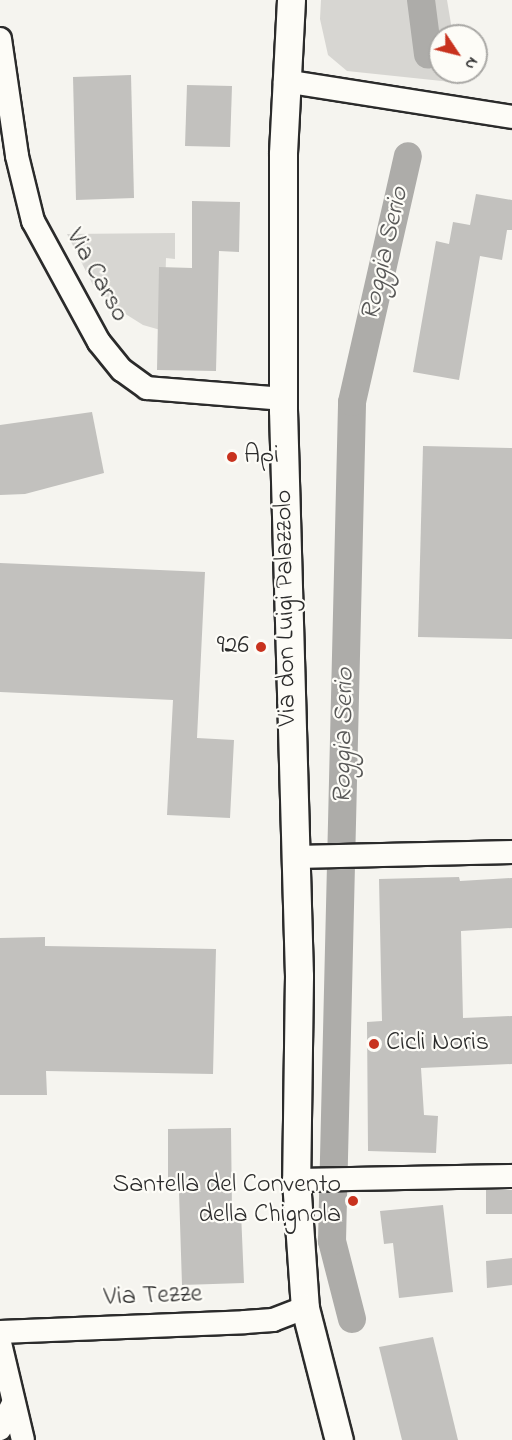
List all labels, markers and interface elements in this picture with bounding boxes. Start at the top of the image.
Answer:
north arrow [428,24,488,84]
text: N [458,52,484,74]
water label: Roggia Serio [354,184,416,324]
street label: Via Carso [58,224,134,328]
place label: Api [244,441,279,473]
marker: Api [225,450,239,464]
street label: Via don Luigi Palazzolo [269,489,305,727]
place label: 926 [217,631,249,663]
marker: 926 [254,640,268,654]
water label: Roggia Serio [327,668,361,804]
place label: Cicli Noris [386,1028,489,1060]
marker: Cicli Noris [367,1037,381,1051]
place label: Santella del Convento della Chignola [113,1170,341,1232]
marker: Santella del Convento della Chignola [346,1194,360,1208]
street label: Via Tezze [103,1280,203,1314]

